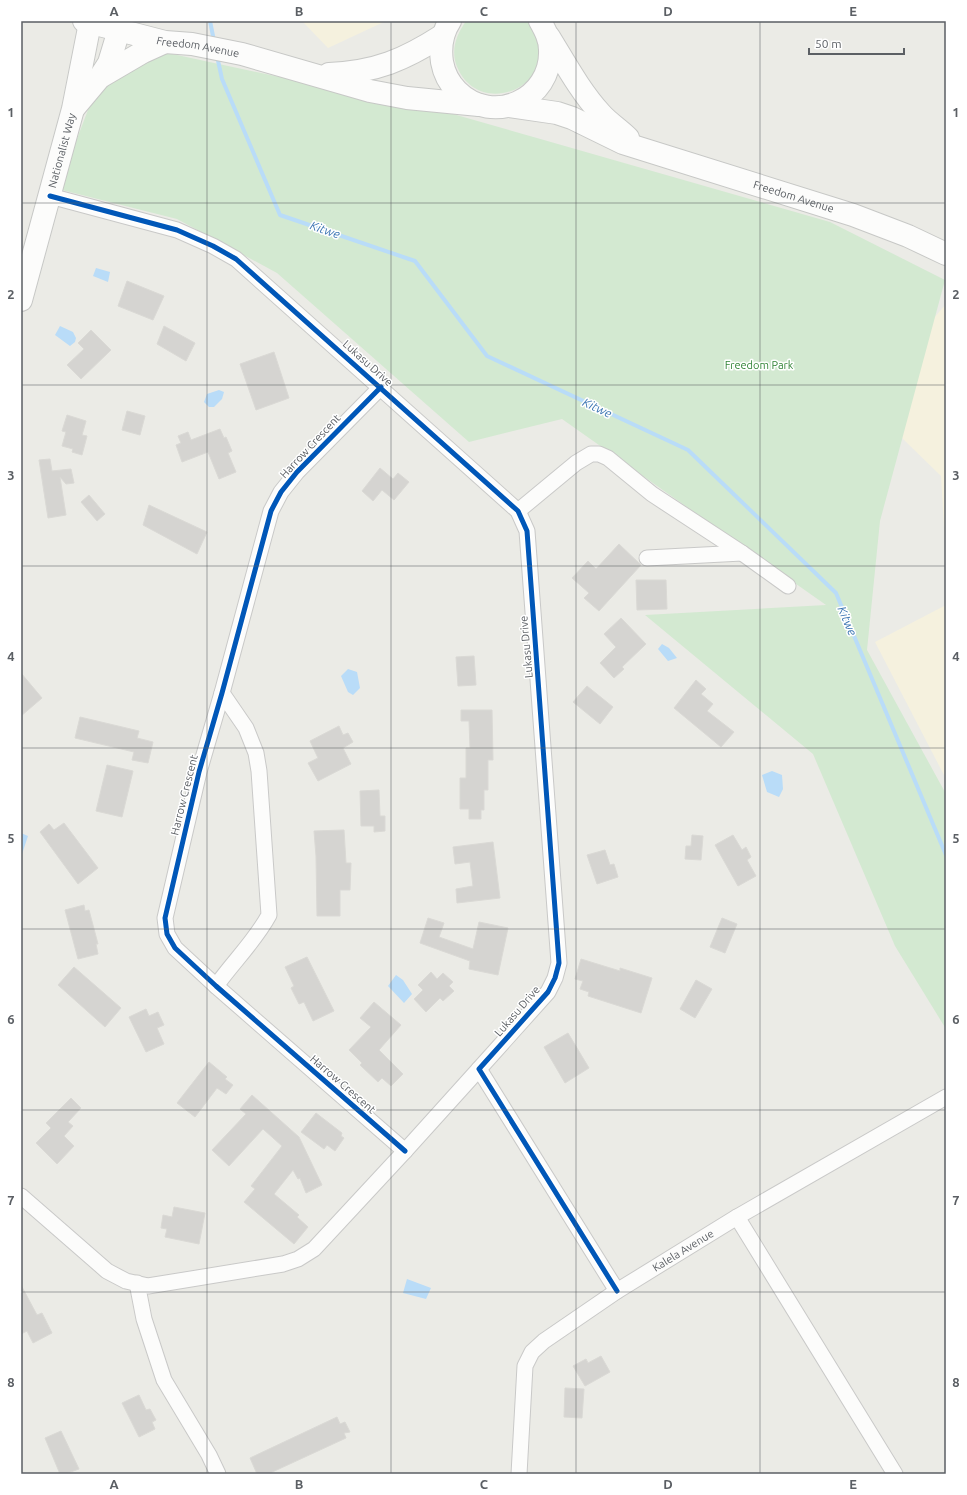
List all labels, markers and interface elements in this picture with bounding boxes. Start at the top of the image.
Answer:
text: A [109,4,119,18]
text: B [295,4,304,18]
text: C [480,4,489,18]
text: D [663,4,673,18]
text: E [849,4,857,18]
scale bar [809,30,904,56]
street label: Freedom Avenue [155,34,240,59]
text: 50 m [815,37,842,50]
text: 1 [7,105,15,119]
text: 1 [952,105,960,119]
street label: Nationalist Way [46,111,78,189]
street label: Freedom Avenue [752,178,836,215]
water label: Kitwe [309,218,342,241]
text: 2 [7,287,15,301]
text: 2 [952,287,960,301]
street label: Lukasu Drive [341,338,395,388]
park label: Freedom Park [725,359,794,371]
water label: Kitwe [581,395,614,420]
street label: Harrow Crescent [277,411,343,480]
text: 3 [7,468,15,482]
text: 3 [952,468,960,482]
water label: Kitwe [836,604,859,637]
street label: Lukasu Drive [517,615,535,679]
text: 4 [7,649,15,663]
text: 4 [952,649,960,663]
street label: Harrow Crescent [168,753,200,837]
text: 5 [7,831,15,845]
text: 5 [952,831,960,845]
street label: Lukasu Drive [492,983,542,1039]
text: 6 [7,1012,15,1026]
text: 6 [952,1012,960,1026]
street label: Harrow Crescent [308,1052,379,1116]
text: 7 [7,1193,15,1207]
text: 7 [952,1193,960,1207]
street label: Kalela Avenue [650,1227,716,1274]
text: 8 [7,1375,15,1389]
text: 8 [952,1375,960,1389]
text: A [109,1477,119,1491]
text: B [295,1477,304,1491]
text: C [480,1477,489,1491]
text: D [663,1477,673,1491]
text: E [849,1477,857,1491]

